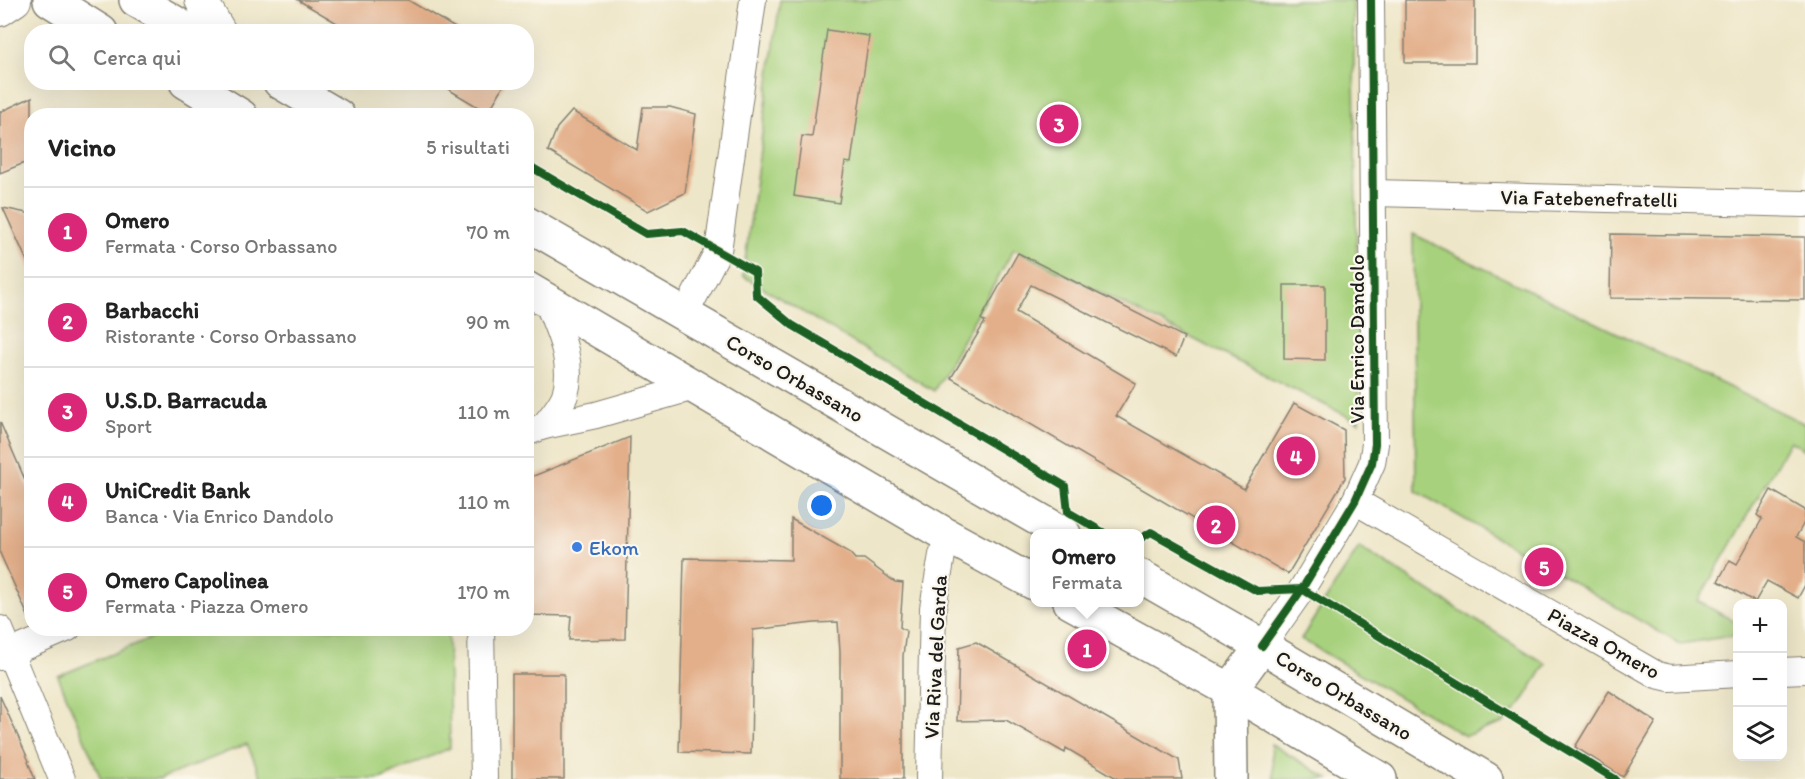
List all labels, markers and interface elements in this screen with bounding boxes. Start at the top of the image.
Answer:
search box [24,24,534,90]
icon: search [45,41,78,74]
text: Cerca qui [93,44,181,71]
pin: 3 [1040,102,1078,146]
text: Vicino [48,131,116,163]
text: 5 risultati [426,135,510,159]
street label: Via Fatebenefratelli [1500,184,1678,212]
text: Omero [105,207,169,234]
text: 1 [63,220,72,244]
text: 70 m [466,220,510,244]
text: Fermata · Corso Orbassano [105,234,337,258]
street label: Via Enrico Dandolo [1344,254,1369,424]
text: Barbacchi [105,297,199,324]
text: 2 [62,310,73,334]
text: 90 m [466,310,510,334]
text: Ristorante · Corso Orbassano [105,324,357,348]
street label: Corso Orbassano [722,328,868,428]
text: U.S.D. Barracuda [105,387,267,414]
text: 3 [62,400,73,424]
text: 110 m [458,400,510,424]
text: Sport [105,414,152,438]
pin: 4 [1276,434,1316,478]
text: UniCredit Bank [105,477,250,504]
text: 4 [61,490,74,514]
text: 110 m [458,490,510,514]
your location [807,491,836,520]
pin: 2 [1196,502,1236,548]
text: Banca · Via Enrico Dandolo [105,504,334,528]
popup [1030,529,1144,607]
place label: Ekom [589,535,639,560]
marker: Ekom [570,540,584,554]
text: Omero [1052,543,1116,570]
pin: 5 [1524,544,1564,590]
text: Omero Capolinea [105,567,268,594]
text: Fermata [1052,570,1122,594]
street label: Via Riva del Garda [918,574,952,740]
text: 5 [62,580,73,604]
text: 170 m [457,580,510,604]
text: Fermata · Piazza Omero [105,594,308,618]
map controls [1733,599,1787,761]
button: + [1733,599,1787,653]
street label: Piazza Omero [1543,602,1665,684]
pin: 1 [1068,626,1106,672]
street label: Corso Orbassano [1271,644,1417,746]
button: − [1733,653,1787,707]
button: layers [1733,707,1787,761]

